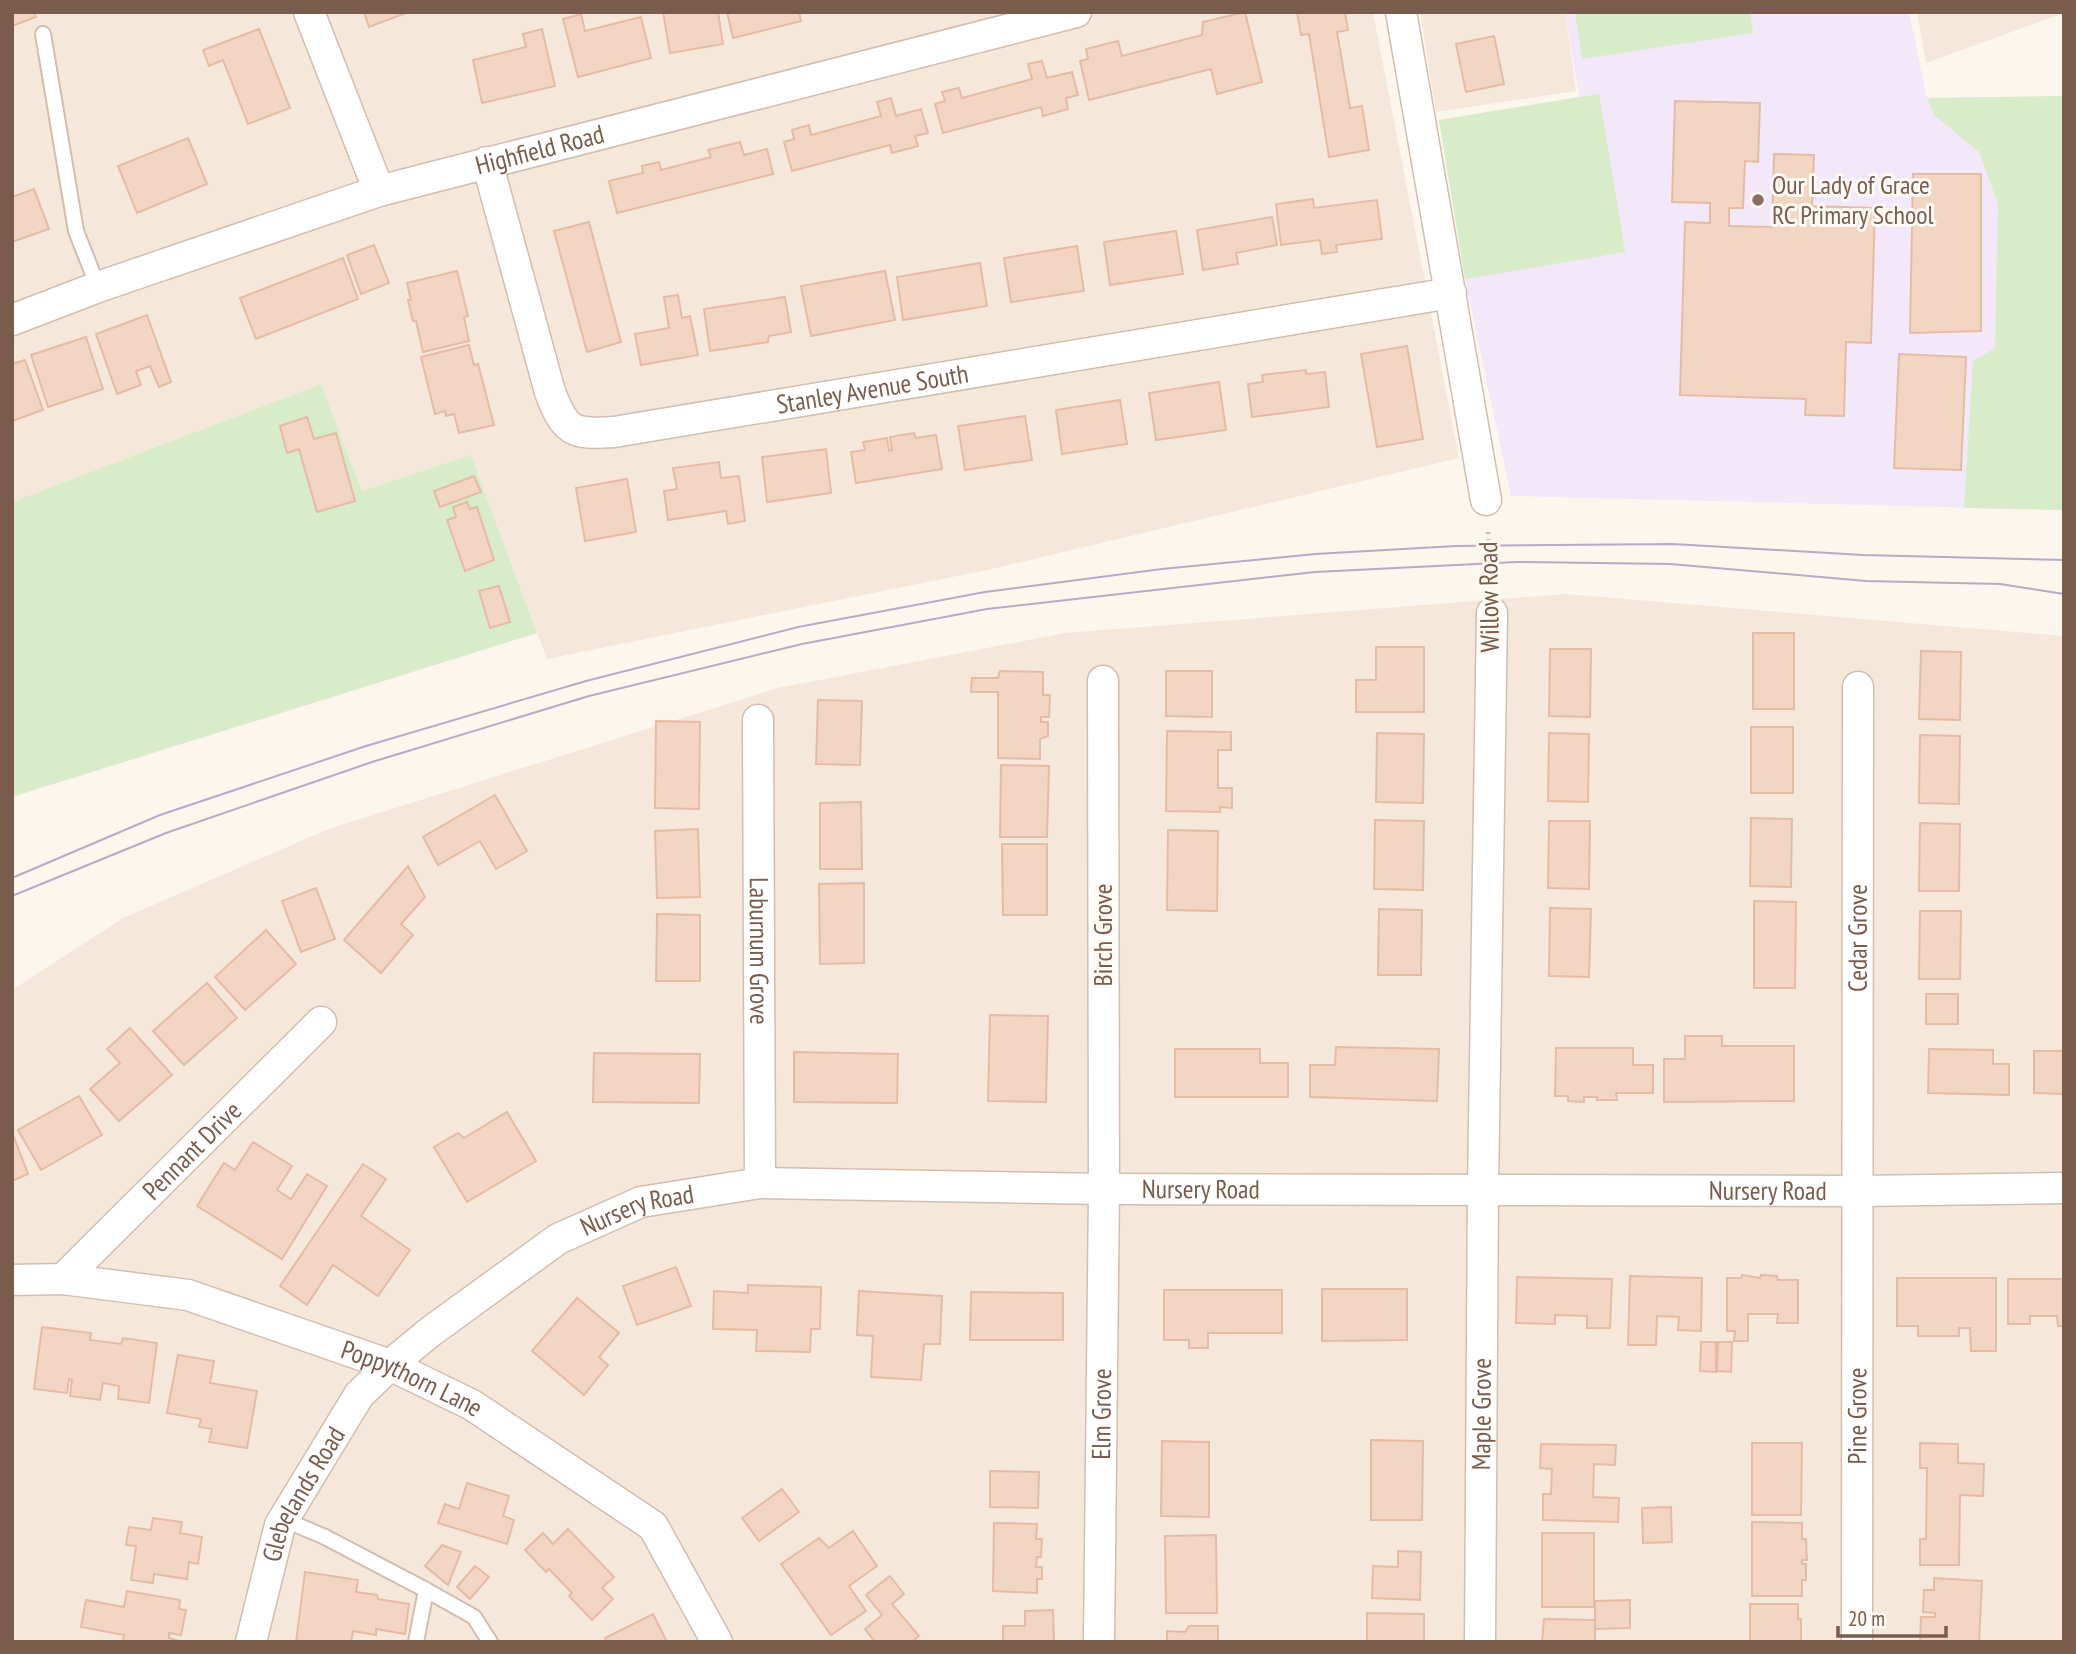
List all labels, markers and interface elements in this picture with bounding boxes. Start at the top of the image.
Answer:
street label: Highfield Road [472,117,607,182]
place label: Our Lady of Grace RC Primary School [1772,168,1933,231]
marker: Our Lady of Grace RC Primary School [1750,192,1766,208]
street label: Stanley Avenue South [774,356,971,421]
street label: Willow Road [1471,541,1506,653]
street label: Laburnum Grove [743,877,776,1025]
street label: Birch Grove [1086,884,1119,986]
street label: Cedar Grove [1841,884,1874,992]
street label: Pennant Drive [135,1094,248,1206]
street label: Nursery Road [1142,1172,1260,1205]
street label: Nursery Road [1709,1174,1827,1207]
street label: Nursery Road [575,1177,696,1243]
street label: Poppythorn Lane [337,1332,489,1424]
street label: Maple Grove [1464,1358,1498,1470]
street label: Elm Grove [1084,1368,1118,1460]
street label: Pine Grove [1840,1368,1873,1464]
street label: Glebelands Road [255,1420,352,1565]
scale bar [1838,1594,1946,1638]
text: 20 m [1848,1605,1885,1632]

